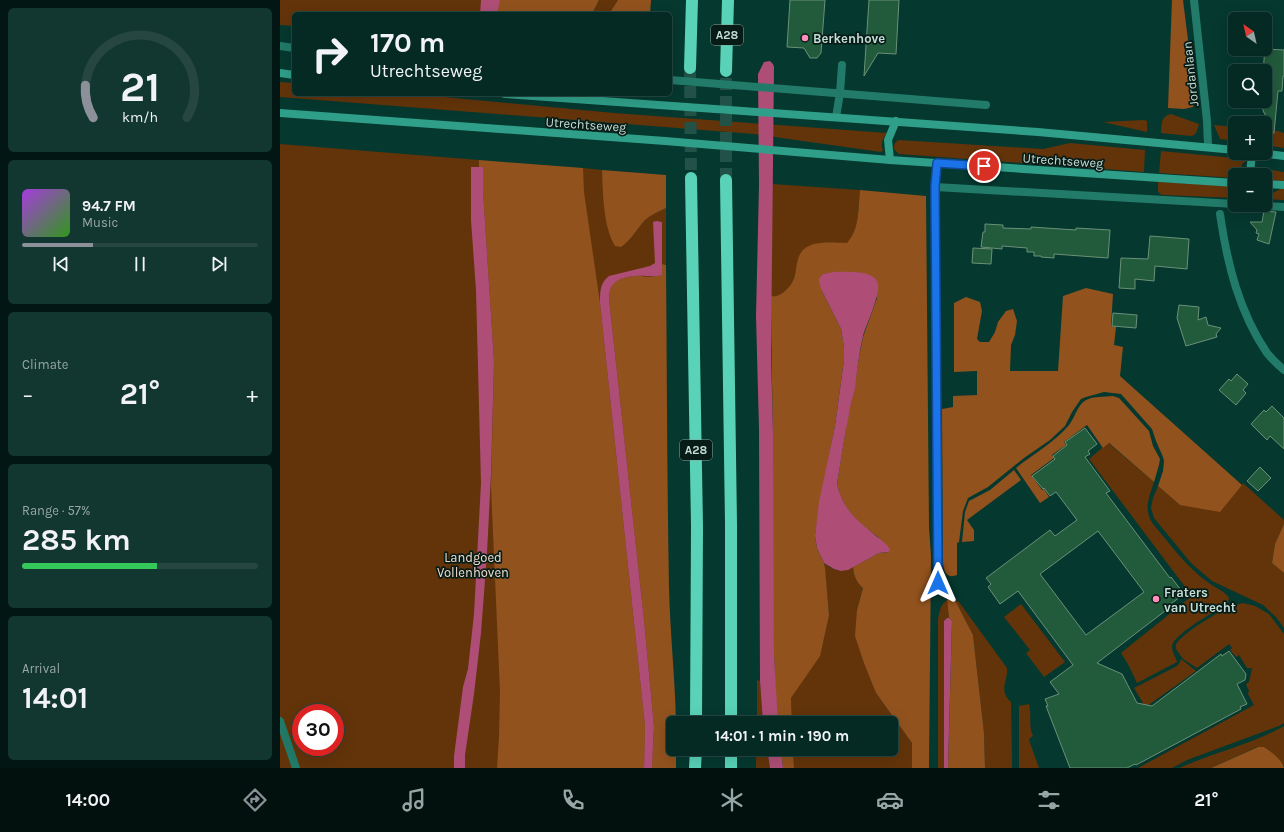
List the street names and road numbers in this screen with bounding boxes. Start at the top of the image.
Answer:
road number: A28 [711,25,743,45]
street label: Jordanlaan [1180,41,1201,107]
street label: Utrechtseweg [545,114,628,135]
street label: Utrechtseweg [1022,150,1105,171]
road number: A28 [680,440,712,460]

